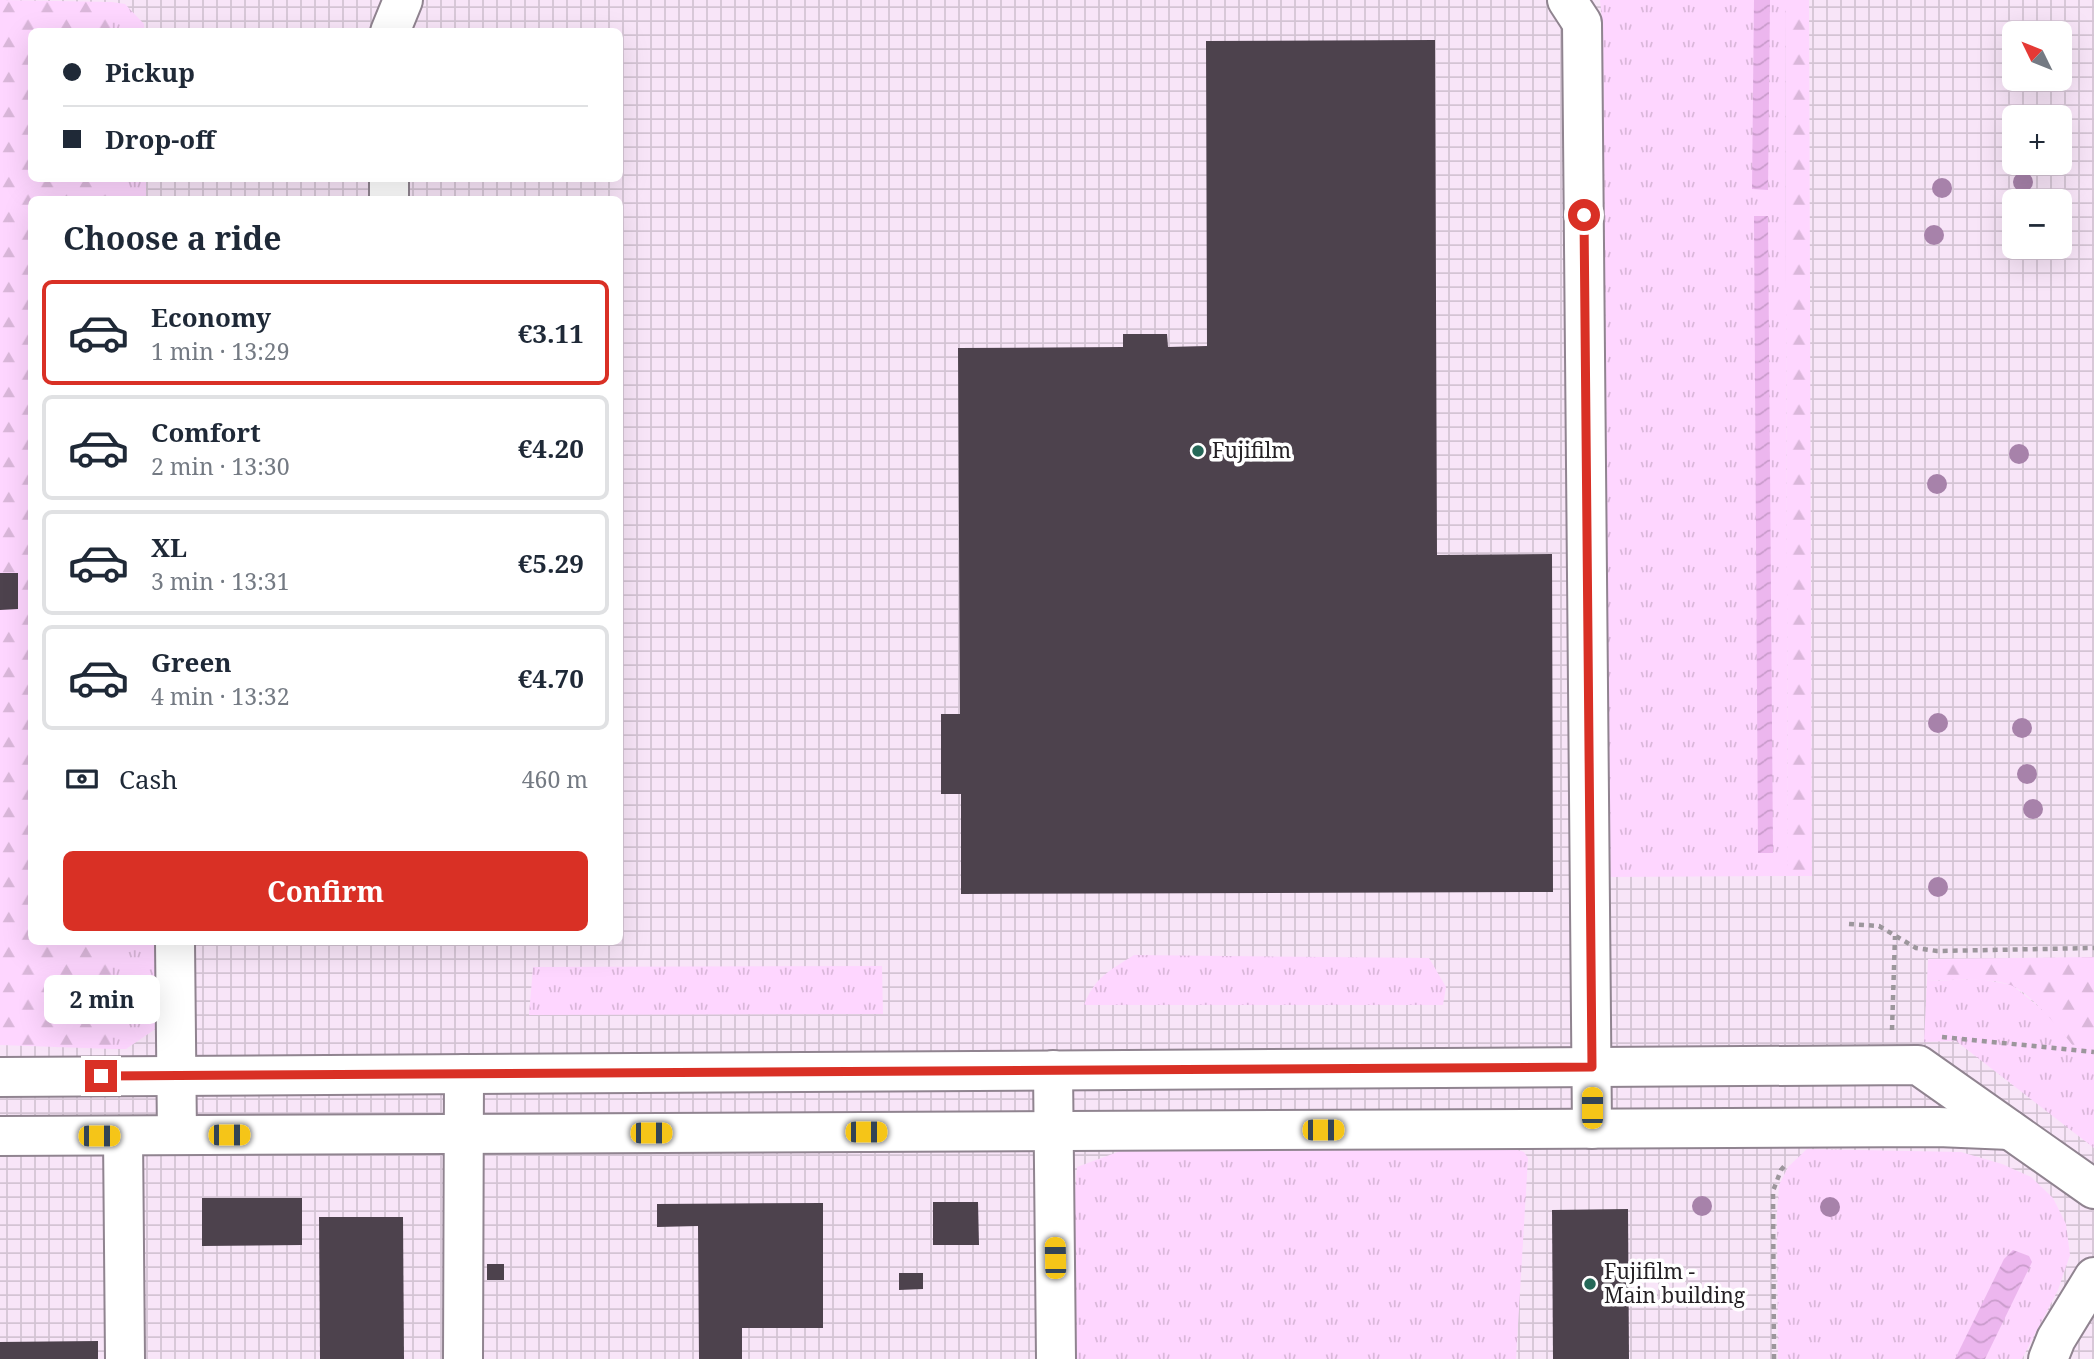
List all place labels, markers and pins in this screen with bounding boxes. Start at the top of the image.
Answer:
place label: Fujifilm [1212,436,1291,464]
marker: Fujifilm [1190,443,1206,459]
place label: Fujifilm - Main building [1604,1257,1746,1309]
marker: Fujifilm - Main building [1582,1276,1598,1292]

